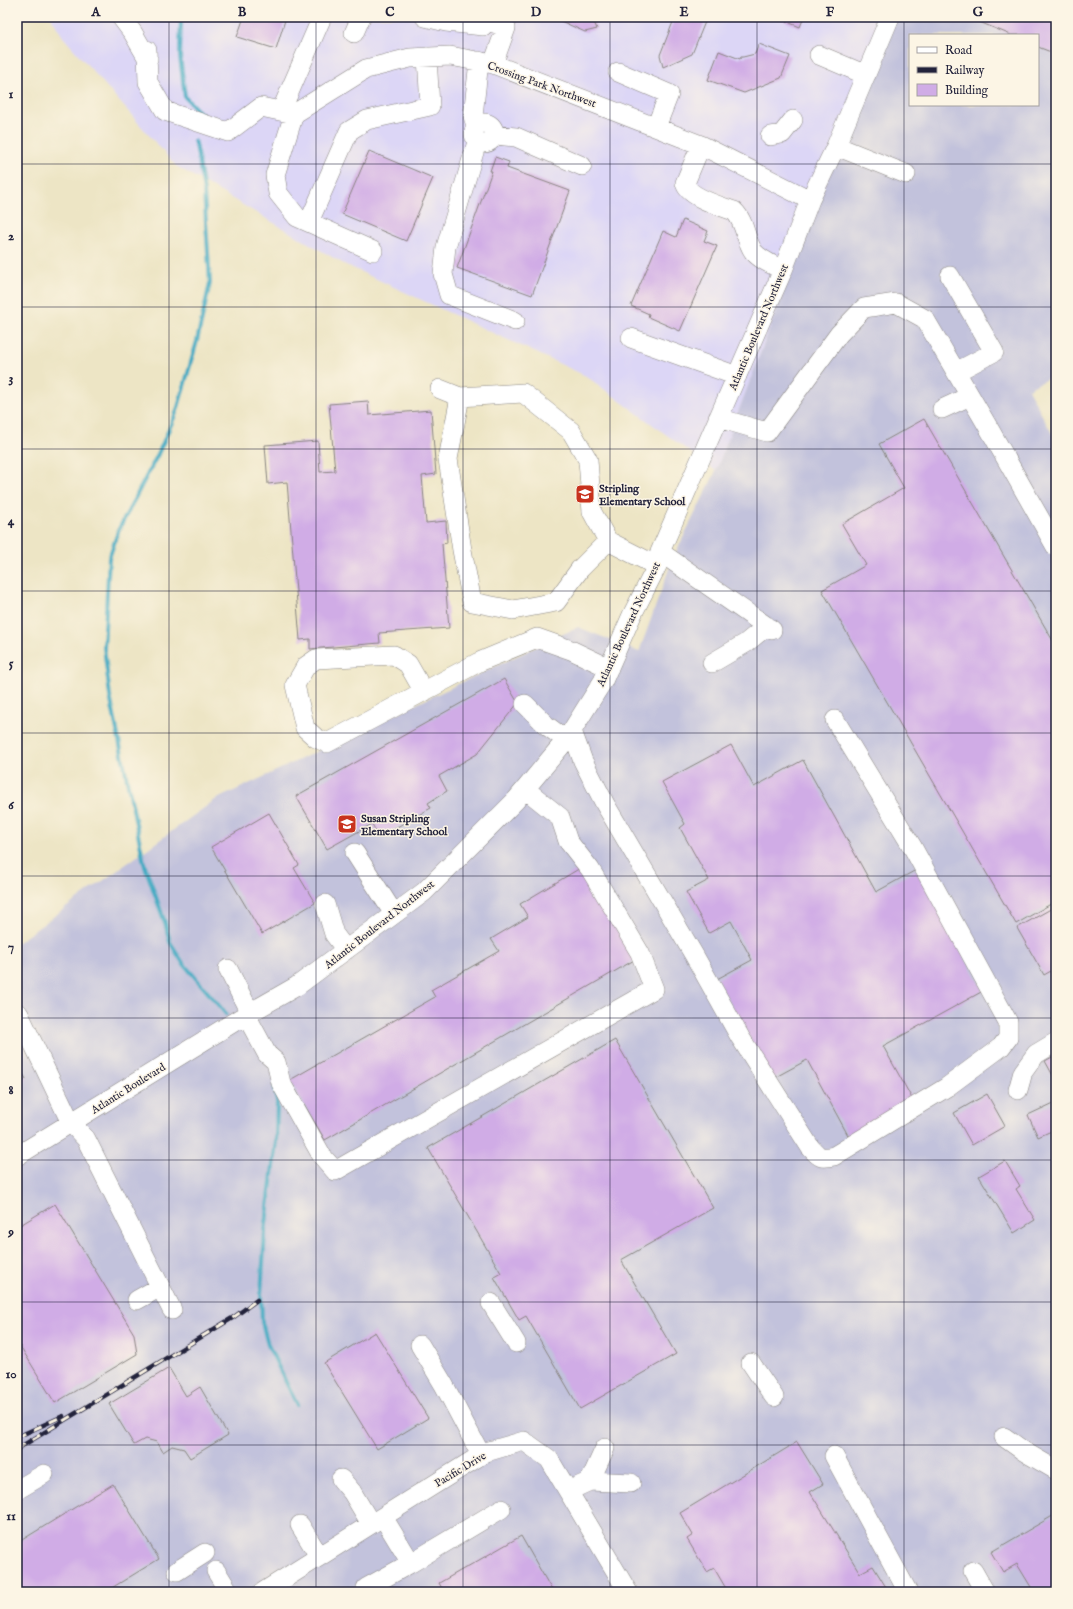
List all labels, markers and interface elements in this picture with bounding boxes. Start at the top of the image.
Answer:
text: A [91,4,102,21]
text: B [238,4,247,21]
text: C [385,4,395,21]
text: D [531,4,542,21]
text: E [679,4,689,21]
text: F [826,4,835,21]
text: G [973,4,984,21]
legend [909,34,1039,106]
text: Road [945,43,973,58]
street label: Crossing Park Northwest [485,59,598,111]
text: Railway [945,63,984,78]
text: Building [945,83,989,98]
text: 1 [9,86,14,103]
text: 2 [8,228,14,245]
street label: Atlantic Boulevard Northwest [726,262,792,394]
text: 3 [9,370,14,387]
place label: Stripling Elementary School [599,482,686,509]
school or university icon: Stripling Elementary School [574,483,596,505]
text: 4 [8,513,15,530]
street label: Atlantic Boulevard Northwest [593,560,664,690]
text: 5 [9,655,14,672]
text: 6 [8,797,14,814]
place label: Susan Stripling Elementary School [361,812,448,839]
school or university icon: Susan Stripling Elementary School [336,813,358,835]
street label: Atlantic Boulevard Northwest [321,877,438,973]
text: 7 [8,939,14,956]
street label: Atlantic Boulevard [88,1060,168,1118]
text: 8 [8,1082,14,1099]
text: 9 [7,1224,14,1241]
text: 10 [5,1366,17,1383]
street label: Pacific Drive [432,1449,489,1491]
text: 11 [6,1508,16,1525]

